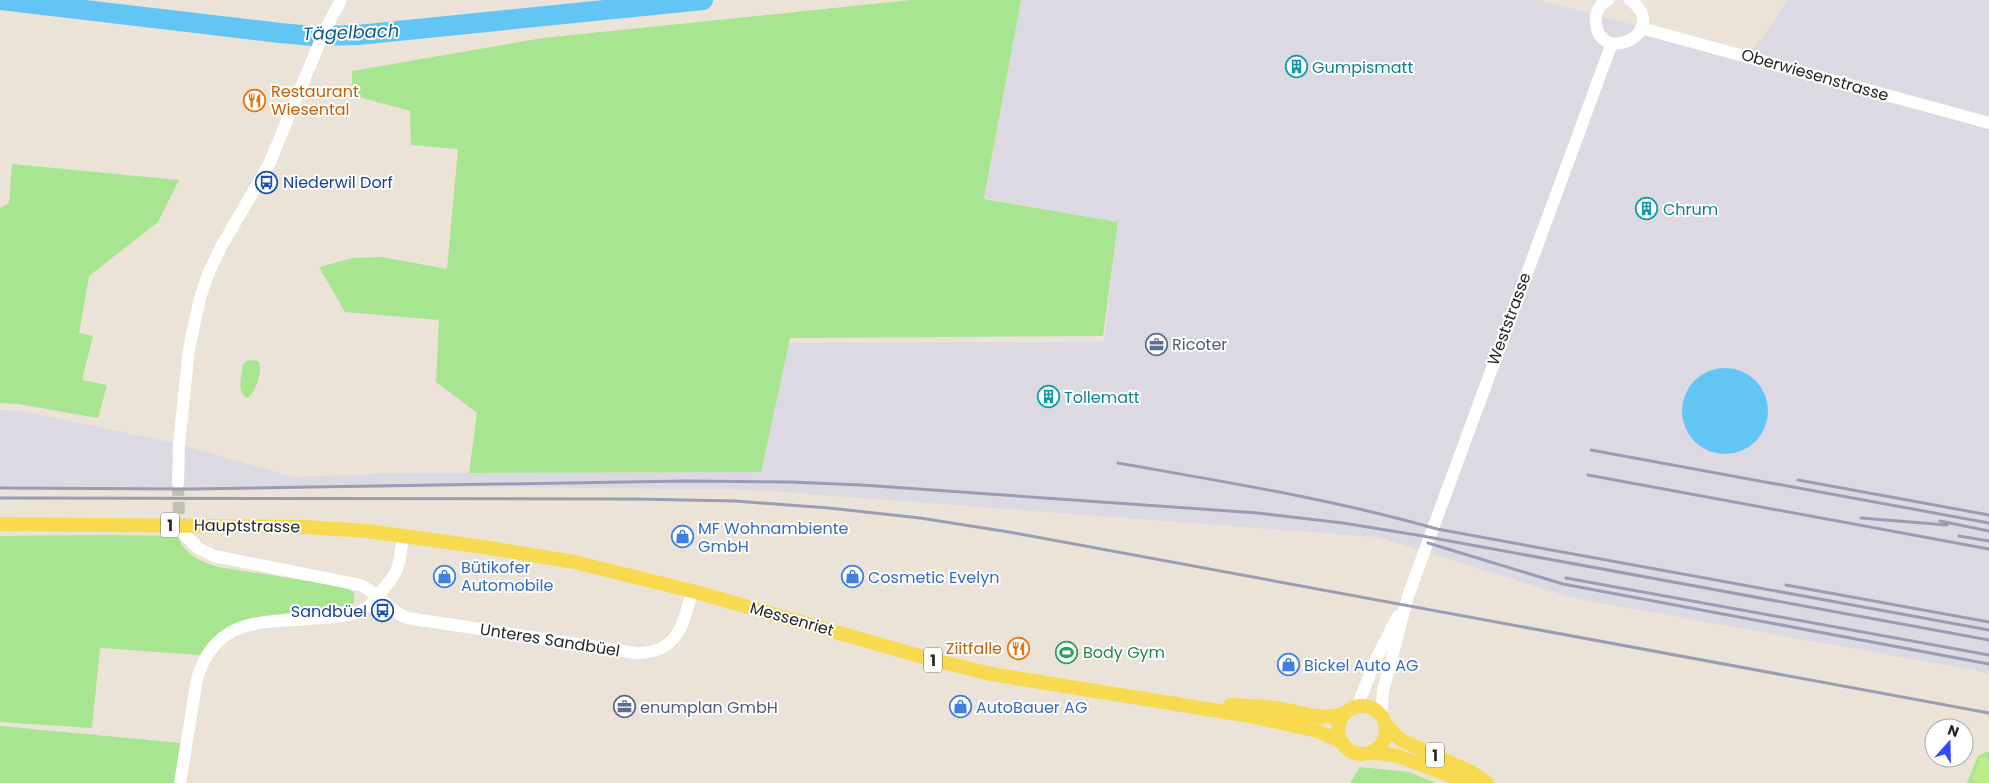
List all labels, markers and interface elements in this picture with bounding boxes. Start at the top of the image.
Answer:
water label: Tägelbach [302,18,400,46]
street label: Oberwiesenstrasse [1739,43,1891,107]
building icon: Gumpismatt [1284,55,1308,79]
place label: Gumpismatt [1312,56,1413,79]
place label: Restaurant Wiesental [271,80,359,121]
restaurant icon: Restaurant Wiesental [243,88,267,112]
bus stop icon: Niederwil Dorf [255,170,279,194]
place label: Niederwil Dorf [283,171,393,194]
building icon: Chrum [1635,197,1659,221]
place label: Chrum [1663,198,1718,221]
street label: Weststrasse [1482,269,1536,369]
office icon: Ricoter [1144,332,1168,356]
place label: Ricoter [1172,333,1227,356]
building icon: Tollematt [1036,385,1060,409]
place label: Tollematt [1064,386,1140,409]
road number: 1 [161,512,179,538]
street label: Hauptstrasse [194,514,300,538]
place label: MF Wohnambiente GmbH [698,517,848,558]
shop icon: MF Wohnambiente GmbH [670,525,694,549]
place label: Bütikofer Automobile [461,556,553,597]
shop icon: Bütikofer Automobile [433,564,457,588]
shop icon: Cosmetic Evelyn [840,565,864,589]
place label: Cosmetic Evelyn [868,566,999,589]
street label: Messenriet [747,596,837,642]
bus stop icon: Sandbüel [371,599,395,623]
place label: Sandbüel [291,600,367,623]
street label: Unteres Sandbüel [478,618,622,662]
restaurant icon: Ziitfalle [1006,636,1030,660]
place label: Ziitfalle [946,637,1002,660]
sports icon: Body Gym [1055,640,1079,664]
place label: Body Gym [1083,641,1165,664]
road number: 1 [924,648,942,672]
shop icon: Bickel Auto AG [1276,653,1300,677]
place label: Bickel Auto AG [1304,654,1418,677]
office icon: enumplan GmbH [612,695,636,719]
shop icon: AutoBauer AG [948,695,972,719]
place label: enumplan GmbH [640,696,778,719]
place label: AutoBauer AG [976,696,1087,719]
north arrow [1924,718,1974,768]
text: N [1945,720,1962,742]
road number: 1 [1426,742,1444,768]

